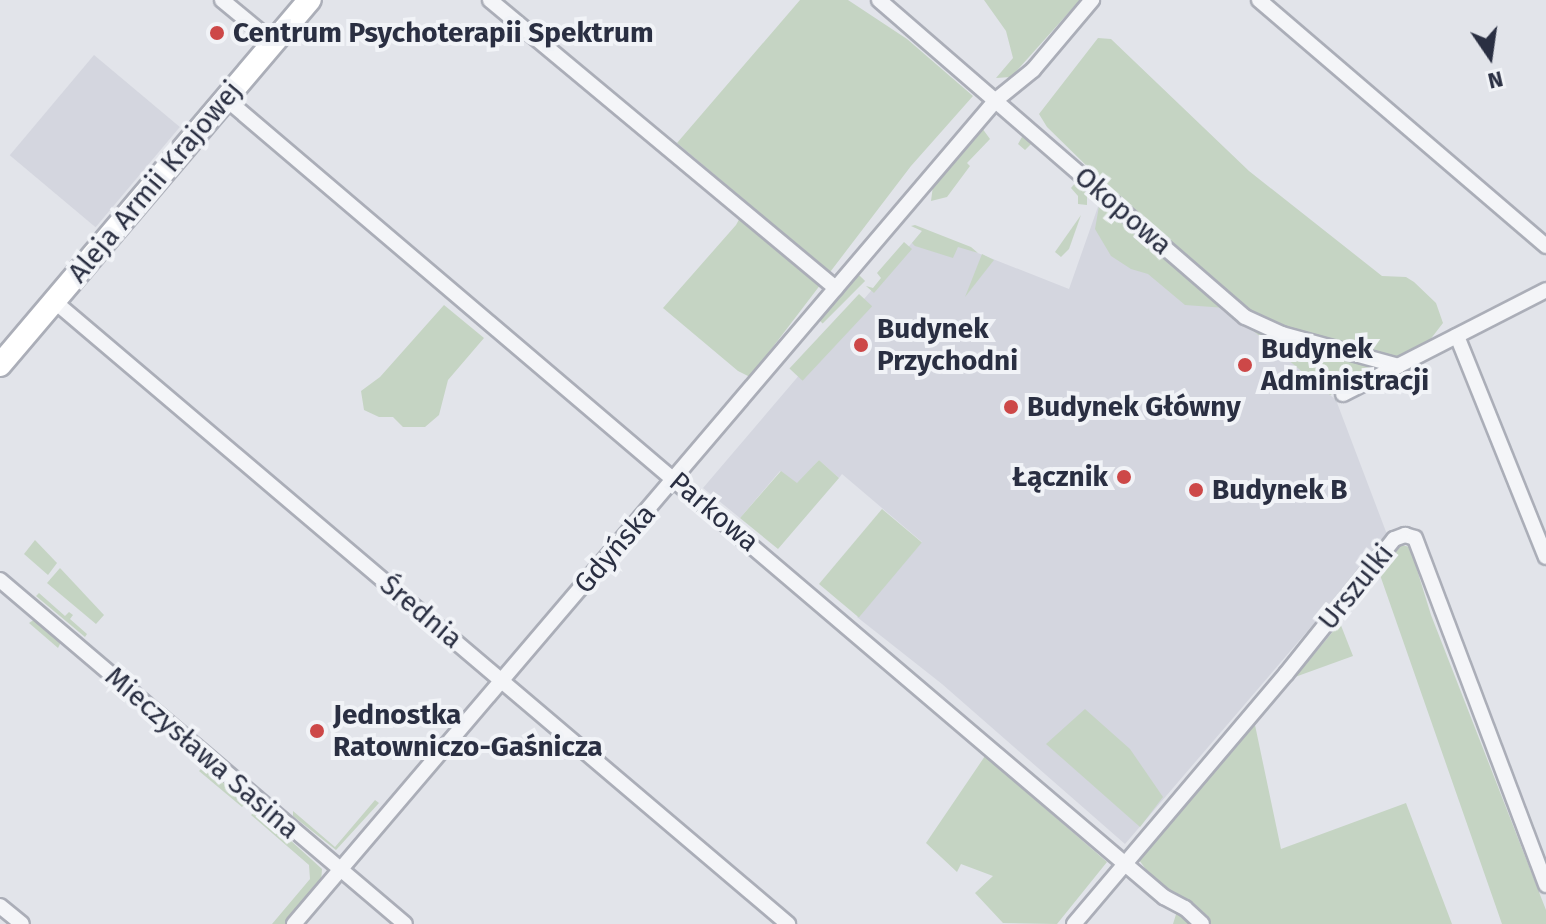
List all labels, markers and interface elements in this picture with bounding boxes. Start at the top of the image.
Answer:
place label: Centrum Psychoterapii Spektrum [233,16,654,50]
north arrow [1450,16,1530,96]
marker: Centrum Psychoterapii Spektrum [208,24,226,42]
text: N [1485,65,1506,95]
street label: Aleja Armii Krajowej [61,74,249,290]
street label: Okopowa [1068,160,1178,262]
place label: Budynek Przychodni [877,312,1018,378]
place label: Budynek Administracji [1261,332,1429,398]
marker: Budynek Przychodni [852,336,870,354]
marker: Budynek Administracji [1236,356,1254,374]
place label: Budynek Główny [1027,390,1241,424]
marker: Budynek Główny [1002,398,1020,416]
place label: Łącznik [1012,460,1108,494]
street label: Parkowa [663,465,765,559]
marker: Łącznik [1115,468,1133,486]
place label: Budynek B [1212,473,1348,507]
marker: Budynek B [1187,481,1205,499]
street label: Gdyńska [567,498,663,600]
street label: Urszulki [1311,537,1401,637]
street label: Średnia [373,568,469,656]
street label: Mieczysława Sasina [98,660,306,846]
place label: Jednostka Ratowniczo-Gaśnicza [333,698,603,764]
marker: Jednostka Ratowniczo-Gaśnicza [308,722,326,740]

